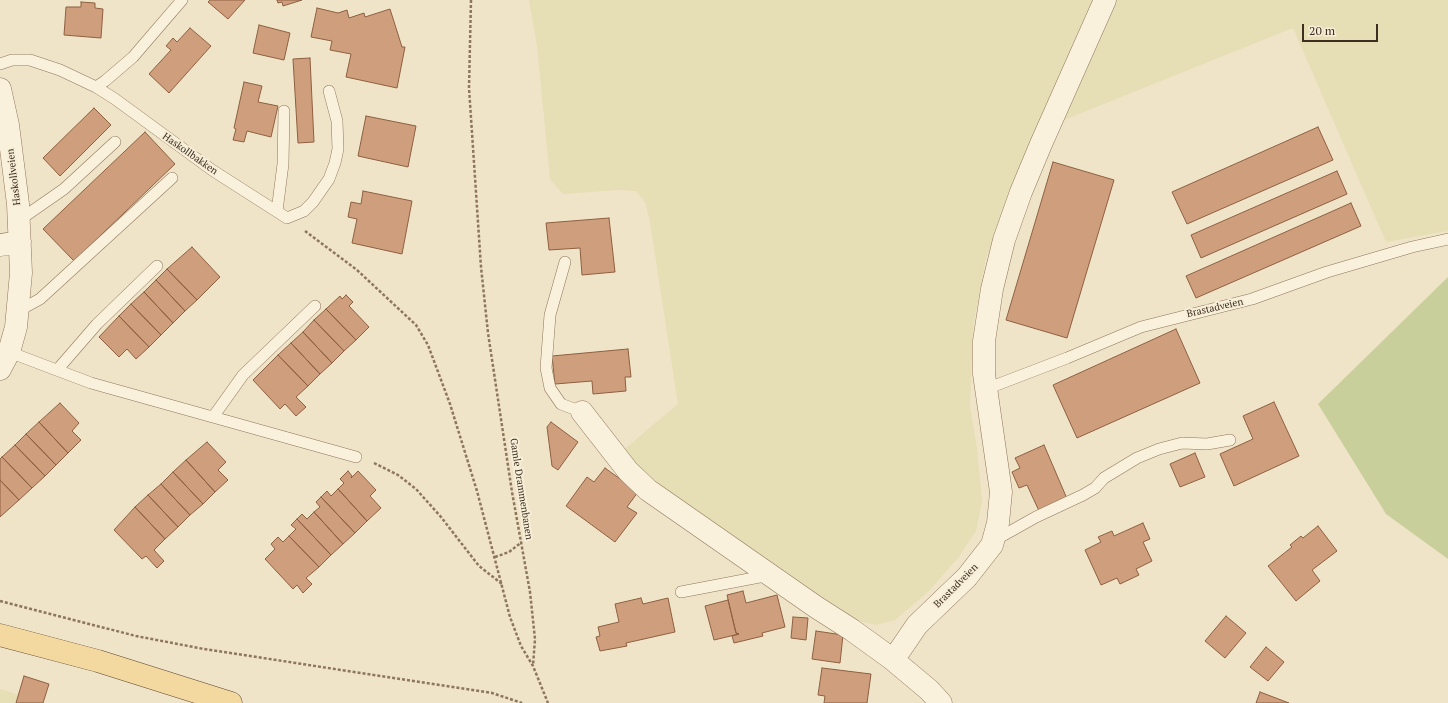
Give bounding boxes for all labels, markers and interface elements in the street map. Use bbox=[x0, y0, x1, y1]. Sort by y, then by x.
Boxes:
scale bar bbox=[1304, 16, 1380, 42]
text: 20 m bbox=[1309, 23, 1335, 38]
street label: Haskollbakken bbox=[160, 130, 220, 178]
street label: Haskollveien bbox=[5, 148, 23, 206]
street label: Brastadveien bbox=[1186, 296, 1244, 320]
street label: Gamle Drammenbanen bbox=[507, 437, 535, 541]
street label: Brastadveien bbox=[931, 561, 981, 611]

